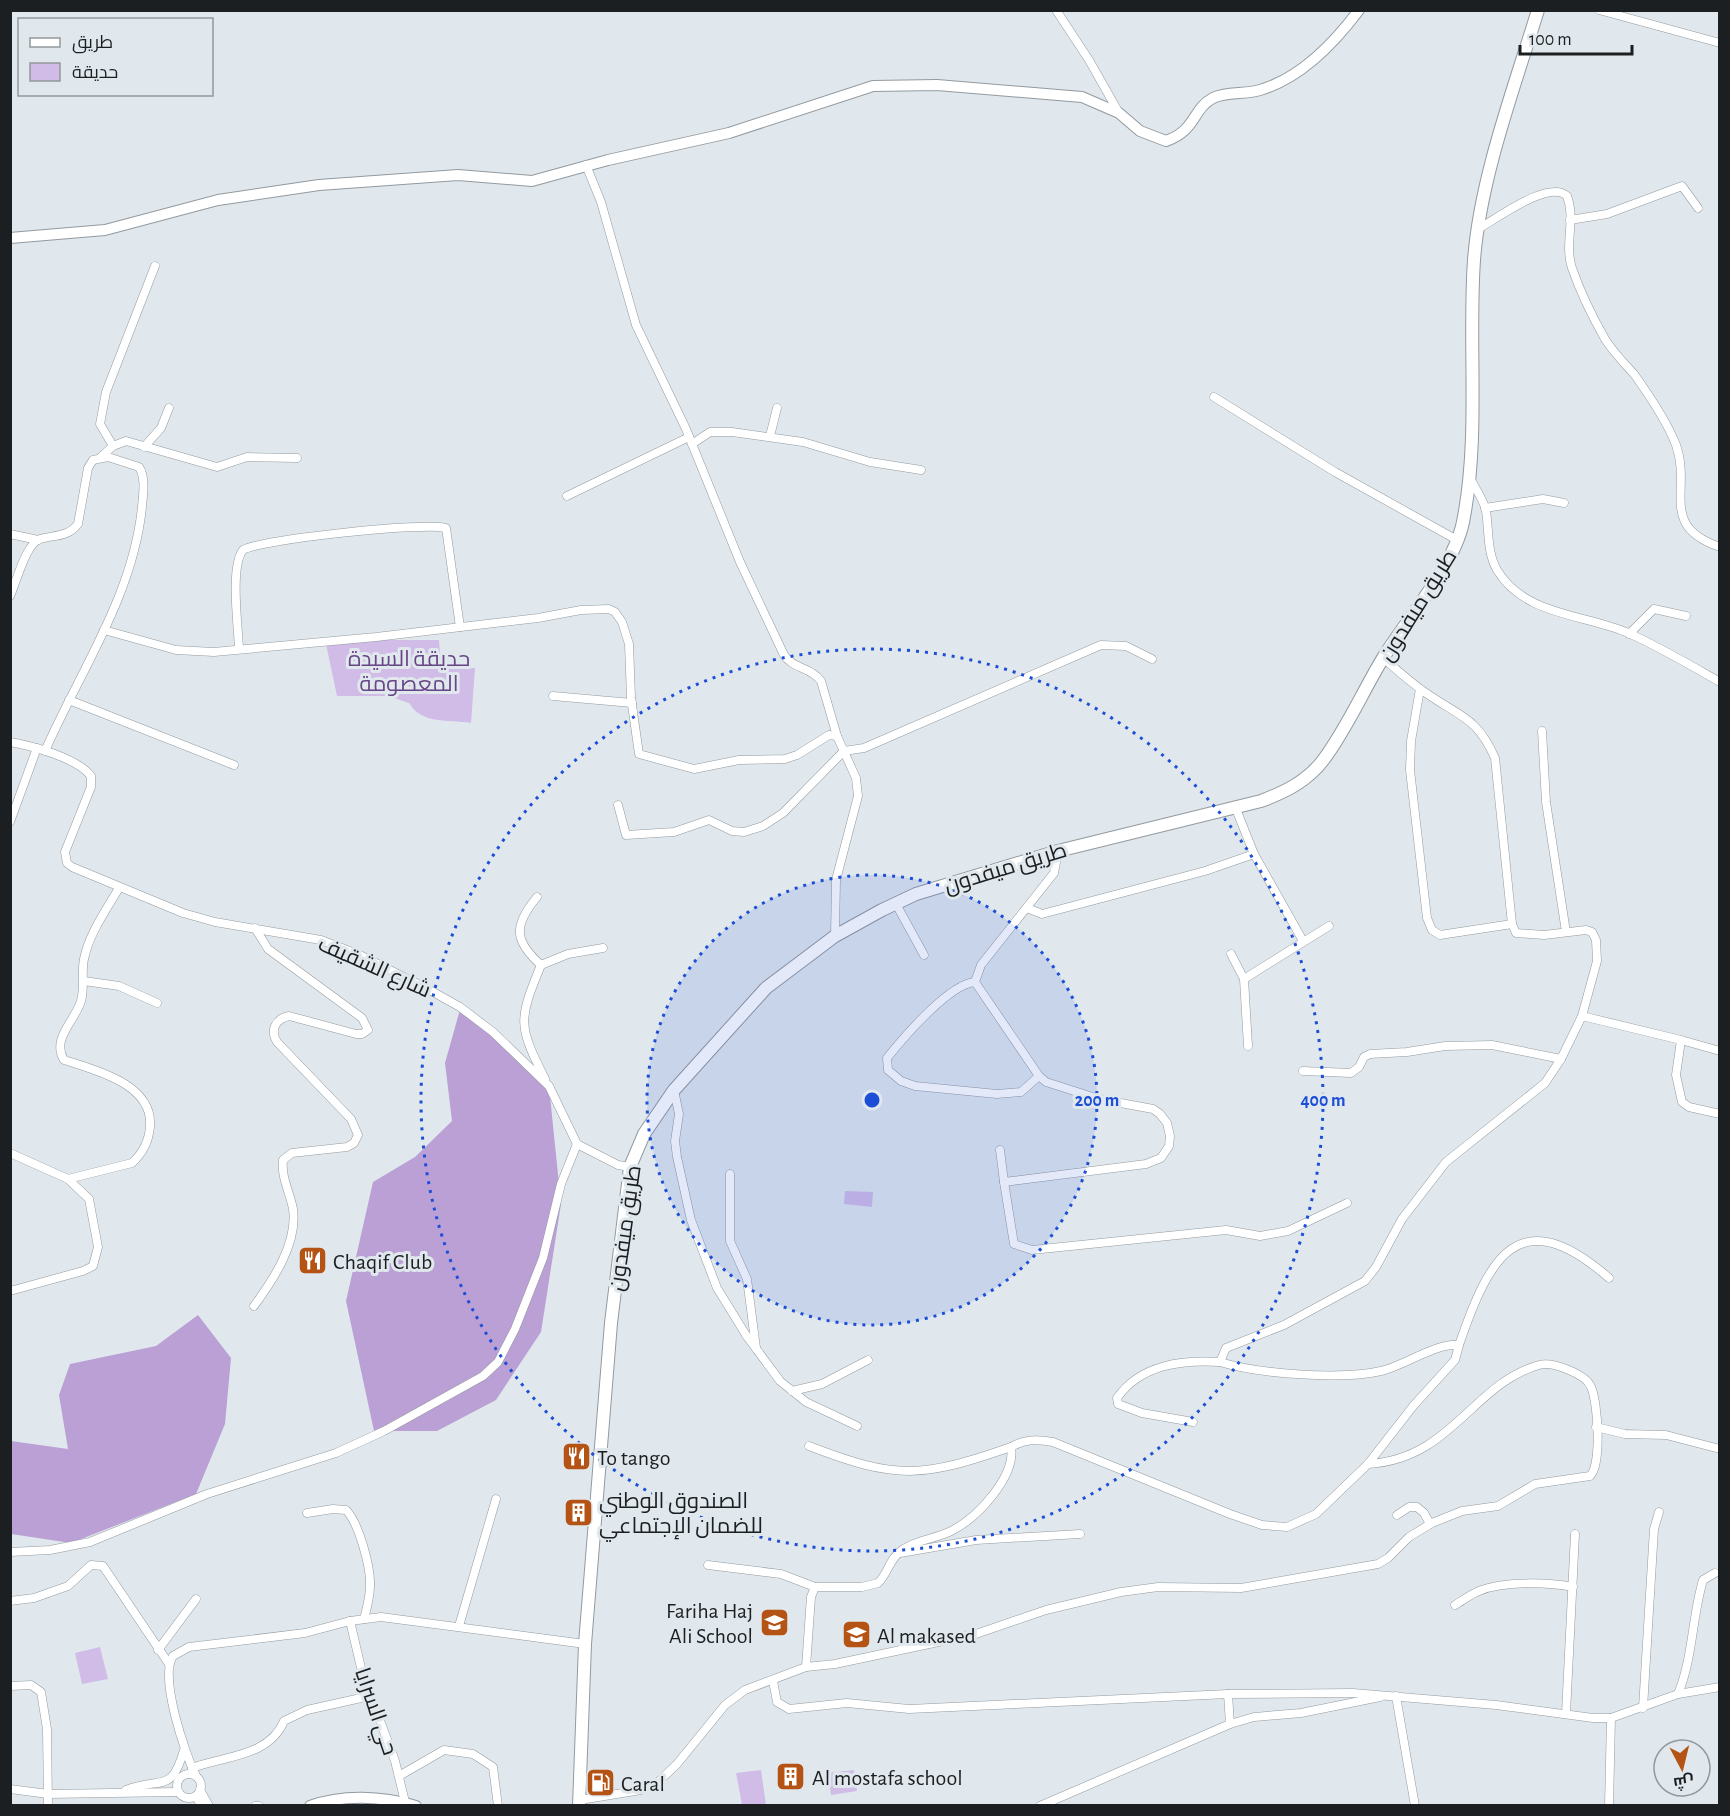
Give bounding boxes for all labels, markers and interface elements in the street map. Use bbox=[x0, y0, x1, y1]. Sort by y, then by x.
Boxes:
legend bbox=[18, 18, 213, 96]
scale bar bbox=[1520, 18, 1632, 56]
text: 100 m bbox=[1529, 31, 1572, 49]
text: طريق bbox=[72, 34, 113, 54]
text: حديقة bbox=[72, 64, 118, 82]
street label: طريق ميفدون bbox=[1375, 546, 1463, 666]
park label: حديقة السيدة المعصومة bbox=[348, 648, 470, 696]
street label: طريق ميفدون bbox=[941, 839, 1070, 899]
street label: شارع الشقيف bbox=[314, 932, 434, 1004]
centre of rings bbox=[862, 1090, 882, 1110]
text: 200 m bbox=[1075, 1092, 1119, 1110]
text: 400 m bbox=[1300, 1092, 1346, 1110]
street label: طريق ميفدون bbox=[605, 1164, 647, 1293]
restaurant icon: Chaqif Club bbox=[296, 1245, 328, 1277]
place label: Chaqif Club bbox=[333, 1251, 432, 1273]
restaurant icon: To tango bbox=[560, 1441, 592, 1473]
place label: To tango bbox=[597, 1447, 671, 1469]
place label: الصندوق الوطني للضمان الإجتماعي bbox=[599, 1490, 763, 1542]
building icon: الصندوق الوطني للضمان الإجتماعي bbox=[562, 1497, 594, 1529]
place label: Fariha Haj Ali School bbox=[666, 1600, 753, 1647]
school or university icon: Fariha Haj Ali School bbox=[758, 1607, 790, 1639]
school or university icon: Al makased bbox=[840, 1619, 872, 1651]
place label: Al makased bbox=[877, 1625, 976, 1647]
street label: حي السرايا bbox=[346, 1665, 401, 1759]
north arrow bbox=[1652, 1738, 1712, 1798]
building icon: Al mostafa school bbox=[775, 1761, 807, 1793]
fuel station icon: Caral bbox=[584, 1767, 616, 1799]
place label: Al mostafa school bbox=[812, 1767, 963, 1789]
text: ش bbox=[1672, 1772, 1695, 1792]
place label: Caral bbox=[621, 1773, 665, 1795]

